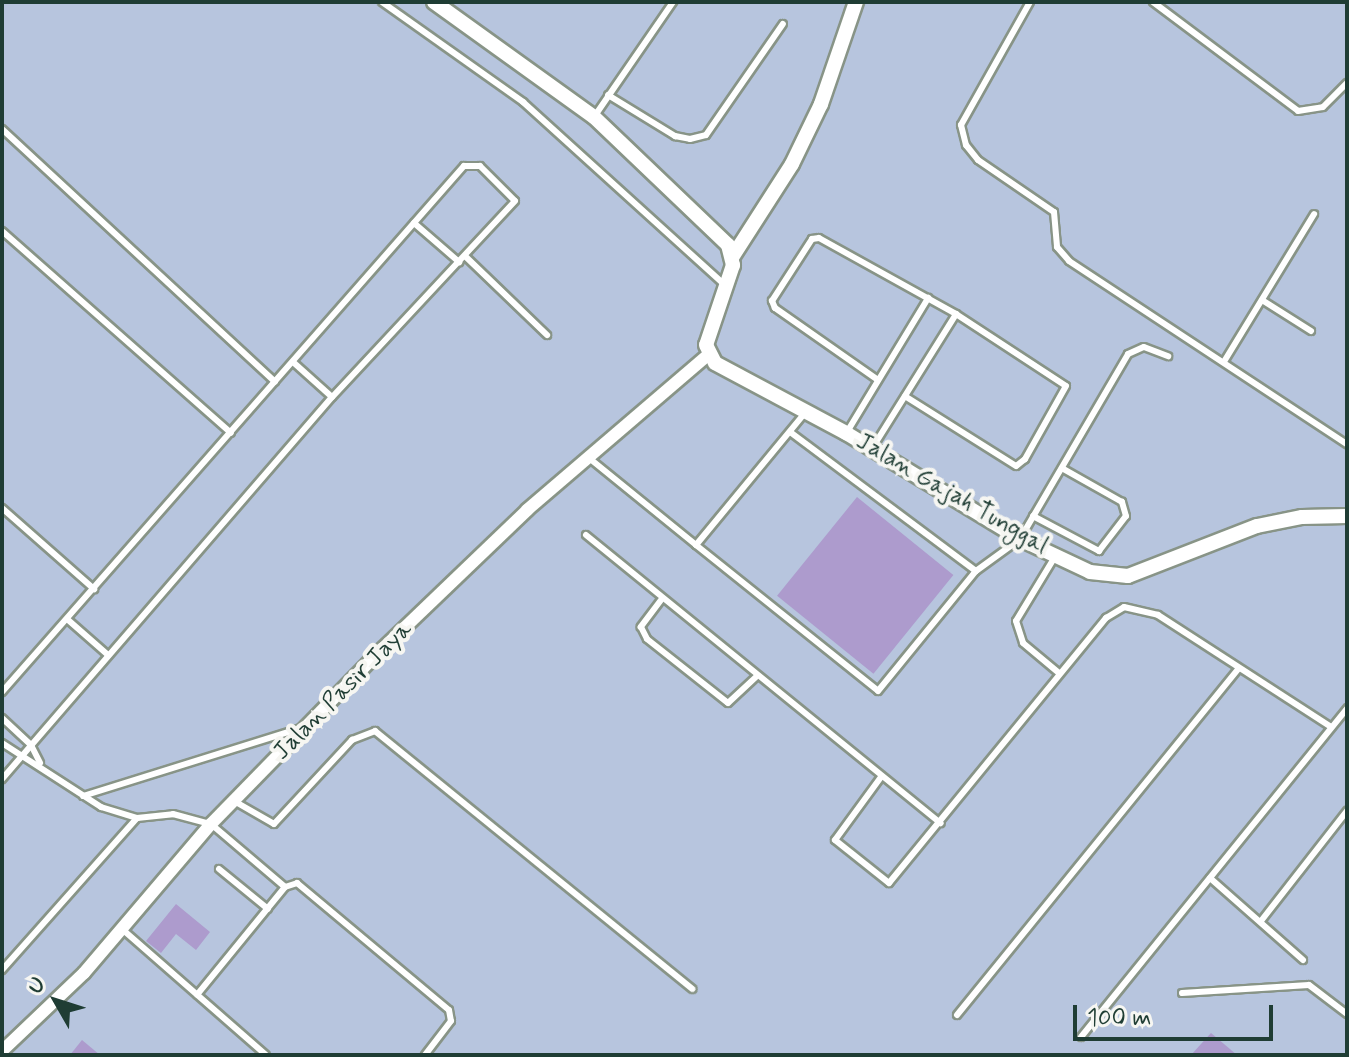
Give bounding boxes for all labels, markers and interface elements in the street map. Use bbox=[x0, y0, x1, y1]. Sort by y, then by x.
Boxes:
street label: Jalan Gajah Tunggal bbox=[854, 429, 1050, 559]
street label: Jalan Pasir Jaya bbox=[269, 617, 417, 765]
north arrow bbox=[16, 961, 96, 1041]
text: U bbox=[22, 972, 53, 1000]
scale bar bbox=[1077, 989, 1277, 1039]
text: 100 m bbox=[1087, 1003, 1151, 1034]

